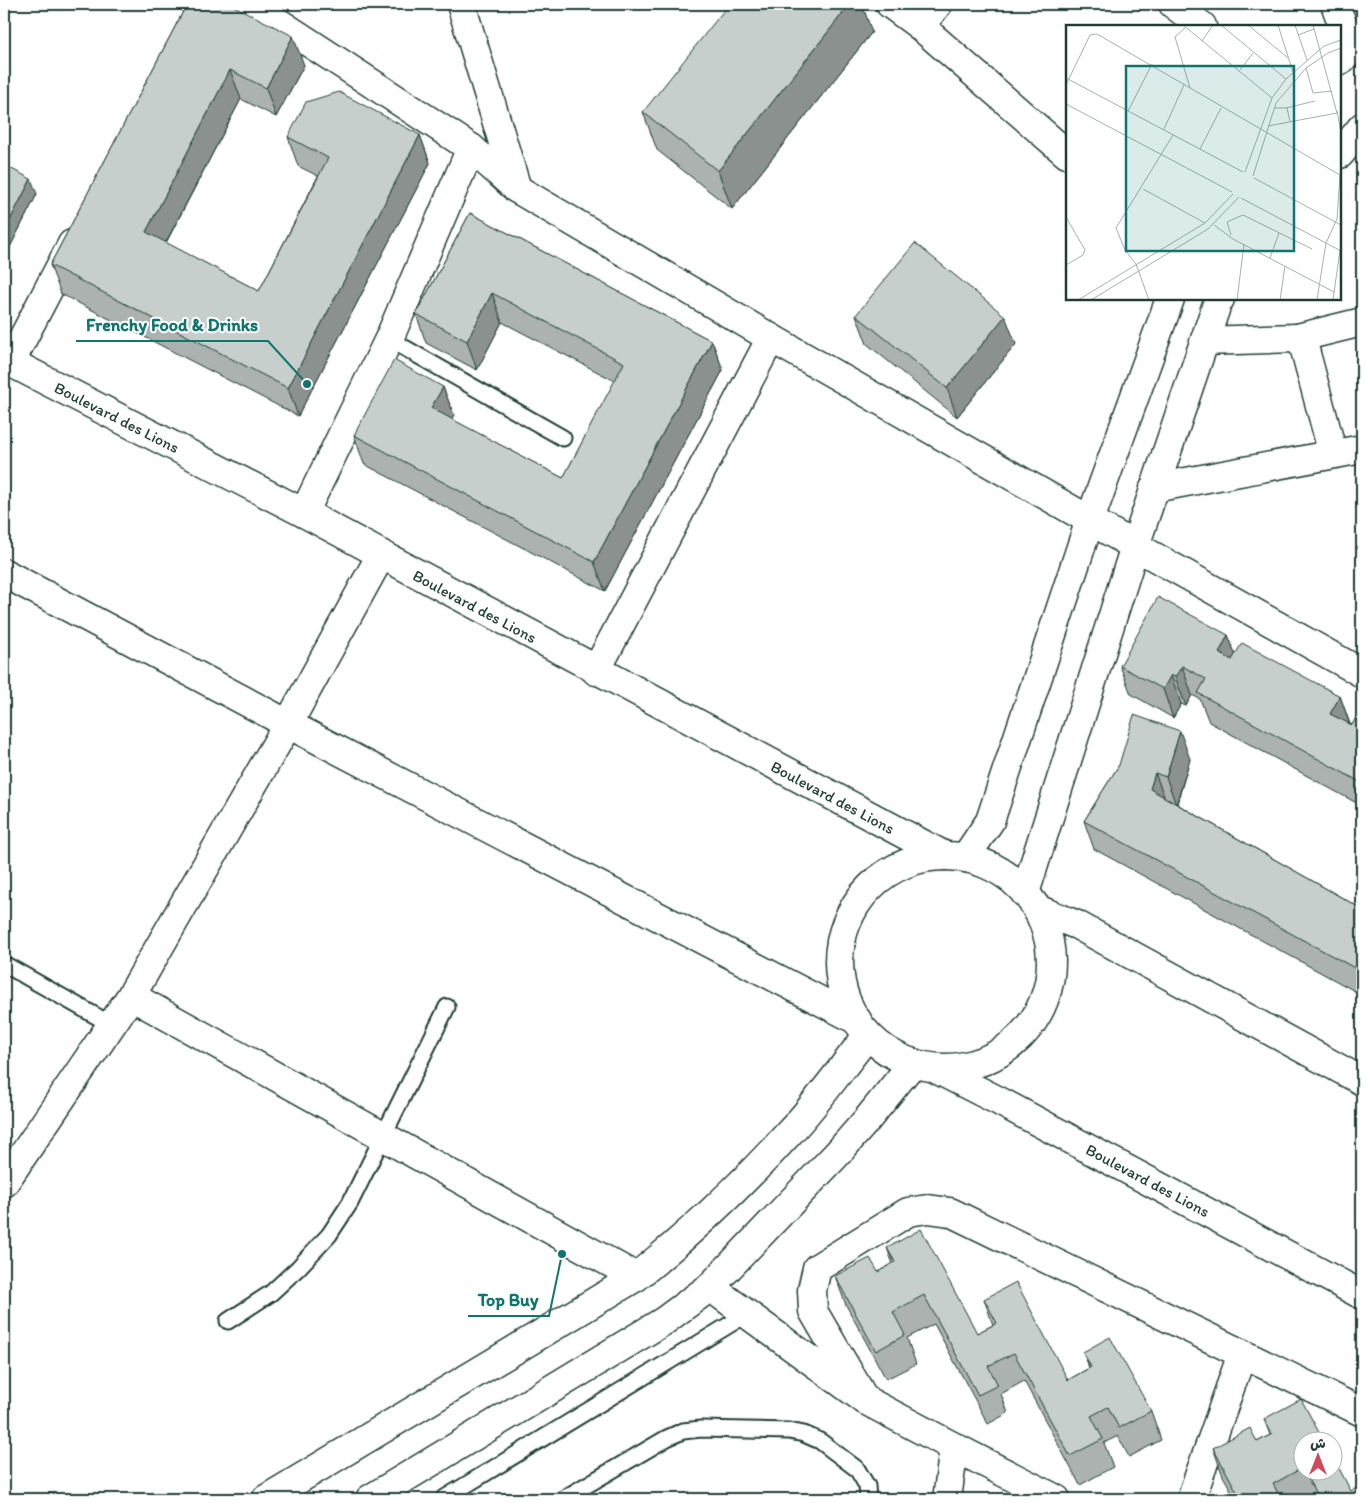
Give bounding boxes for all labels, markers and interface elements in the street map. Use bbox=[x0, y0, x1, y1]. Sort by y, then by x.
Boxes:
inset map bbox=[1066, 25, 1341, 300]
callout: Frenchy Food & Drinks bbox=[76, 308, 268, 341]
text: Frenchy Food & Drinks bbox=[86, 314, 258, 336]
street label: Boulevard des Lions bbox=[51, 378, 182, 457]
street label: Boulevard des Lions bbox=[410, 566, 540, 647]
street label: Boulevard des Lions bbox=[768, 757, 898, 838]
street label: Boulevard des Lions bbox=[1083, 1140, 1213, 1221]
callout: Top Buy bbox=[468, 1283, 549, 1316]
text: Top Buy bbox=[477, 1289, 539, 1311]
north arrow bbox=[1294, 1430, 1344, 1480]
text: ش bbox=[1310, 1435, 1326, 1452]

